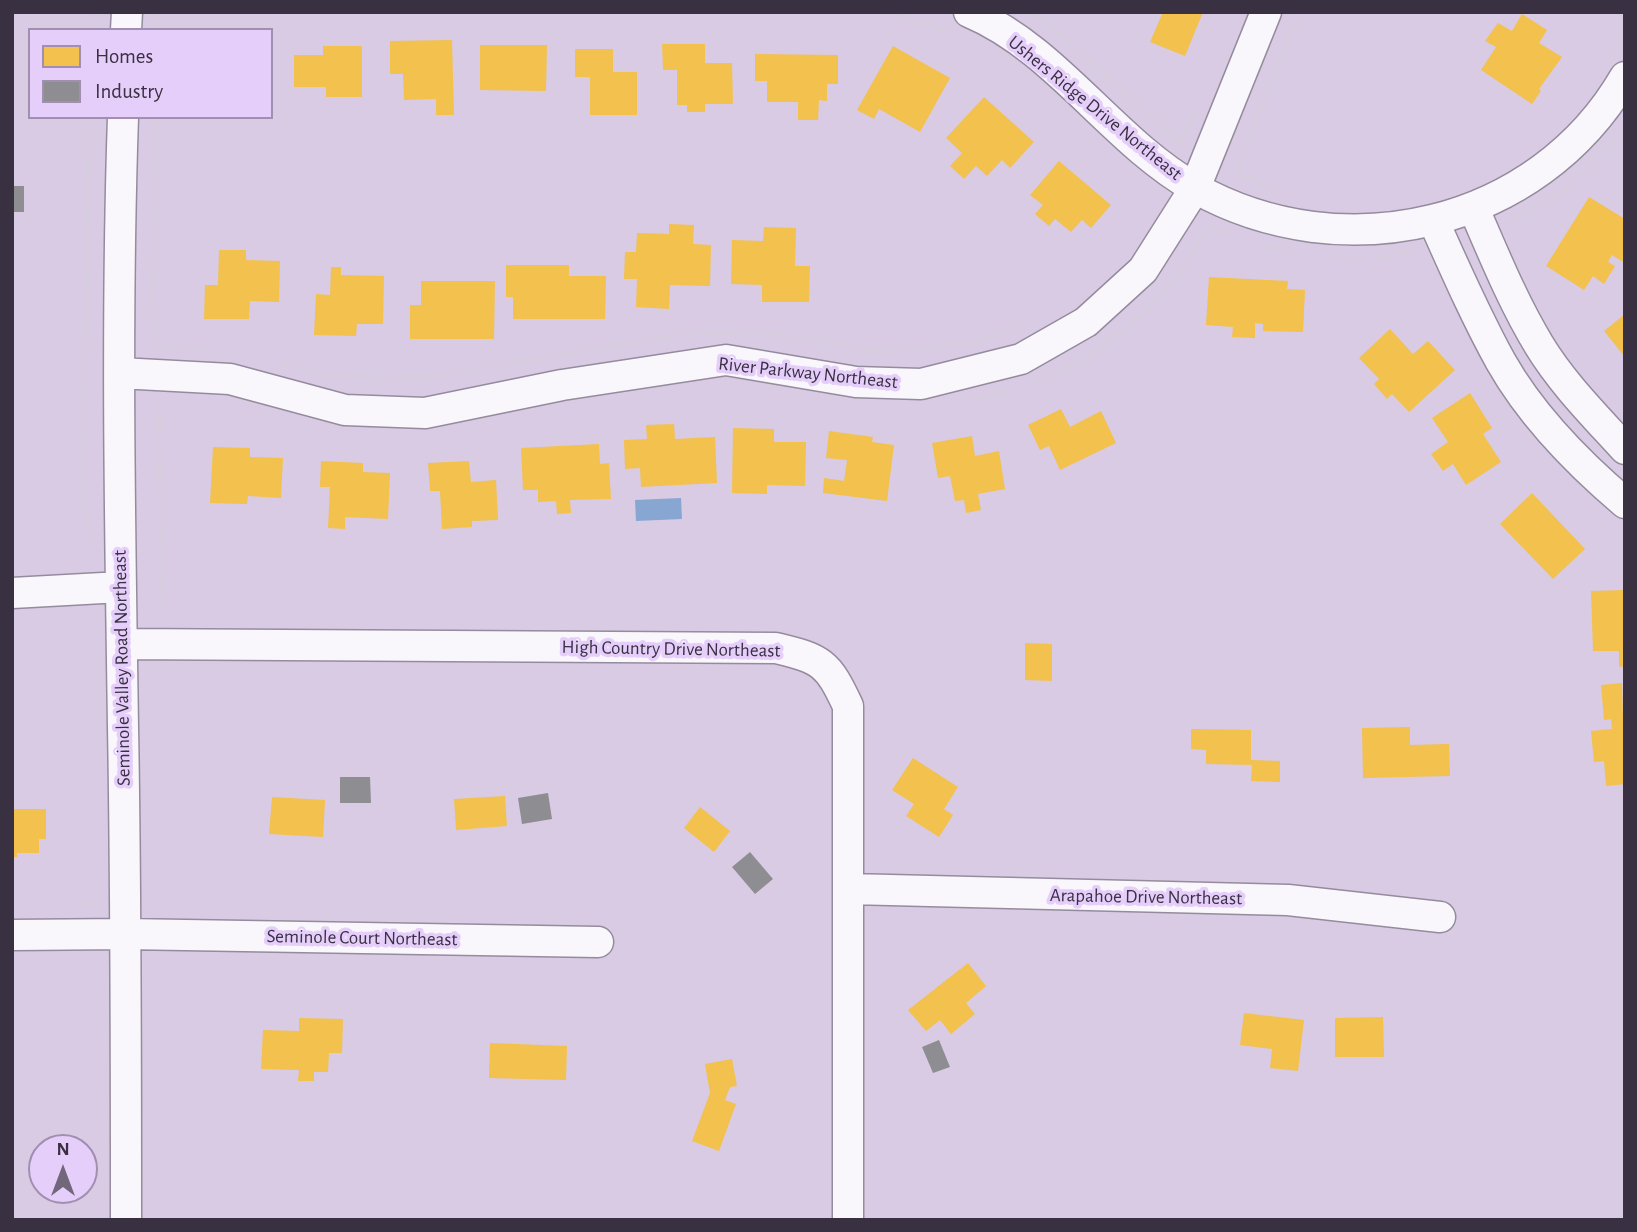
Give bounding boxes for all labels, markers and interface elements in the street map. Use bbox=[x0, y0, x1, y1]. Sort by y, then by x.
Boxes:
legend bbox=[28, 28, 273, 119]
street label: Ushers Ridge Drive Northeast bbox=[1003, 31, 1187, 185]
text: Homes bbox=[95, 46, 153, 67]
text: Industry bbox=[95, 81, 163, 102]
street label: River Parkway Northeast bbox=[717, 352, 899, 394]
street label: Seminole Valley Road Northeast bbox=[109, 550, 135, 786]
street label: High Country Drive Northeast bbox=[561, 636, 781, 662]
street label: Arapahoe Drive Northeast bbox=[1050, 884, 1242, 910]
street label: Seminole Court Northeast bbox=[266, 925, 458, 951]
north arrow bbox=[28, 1134, 98, 1204]
text: N bbox=[56, 1140, 70, 1159]

